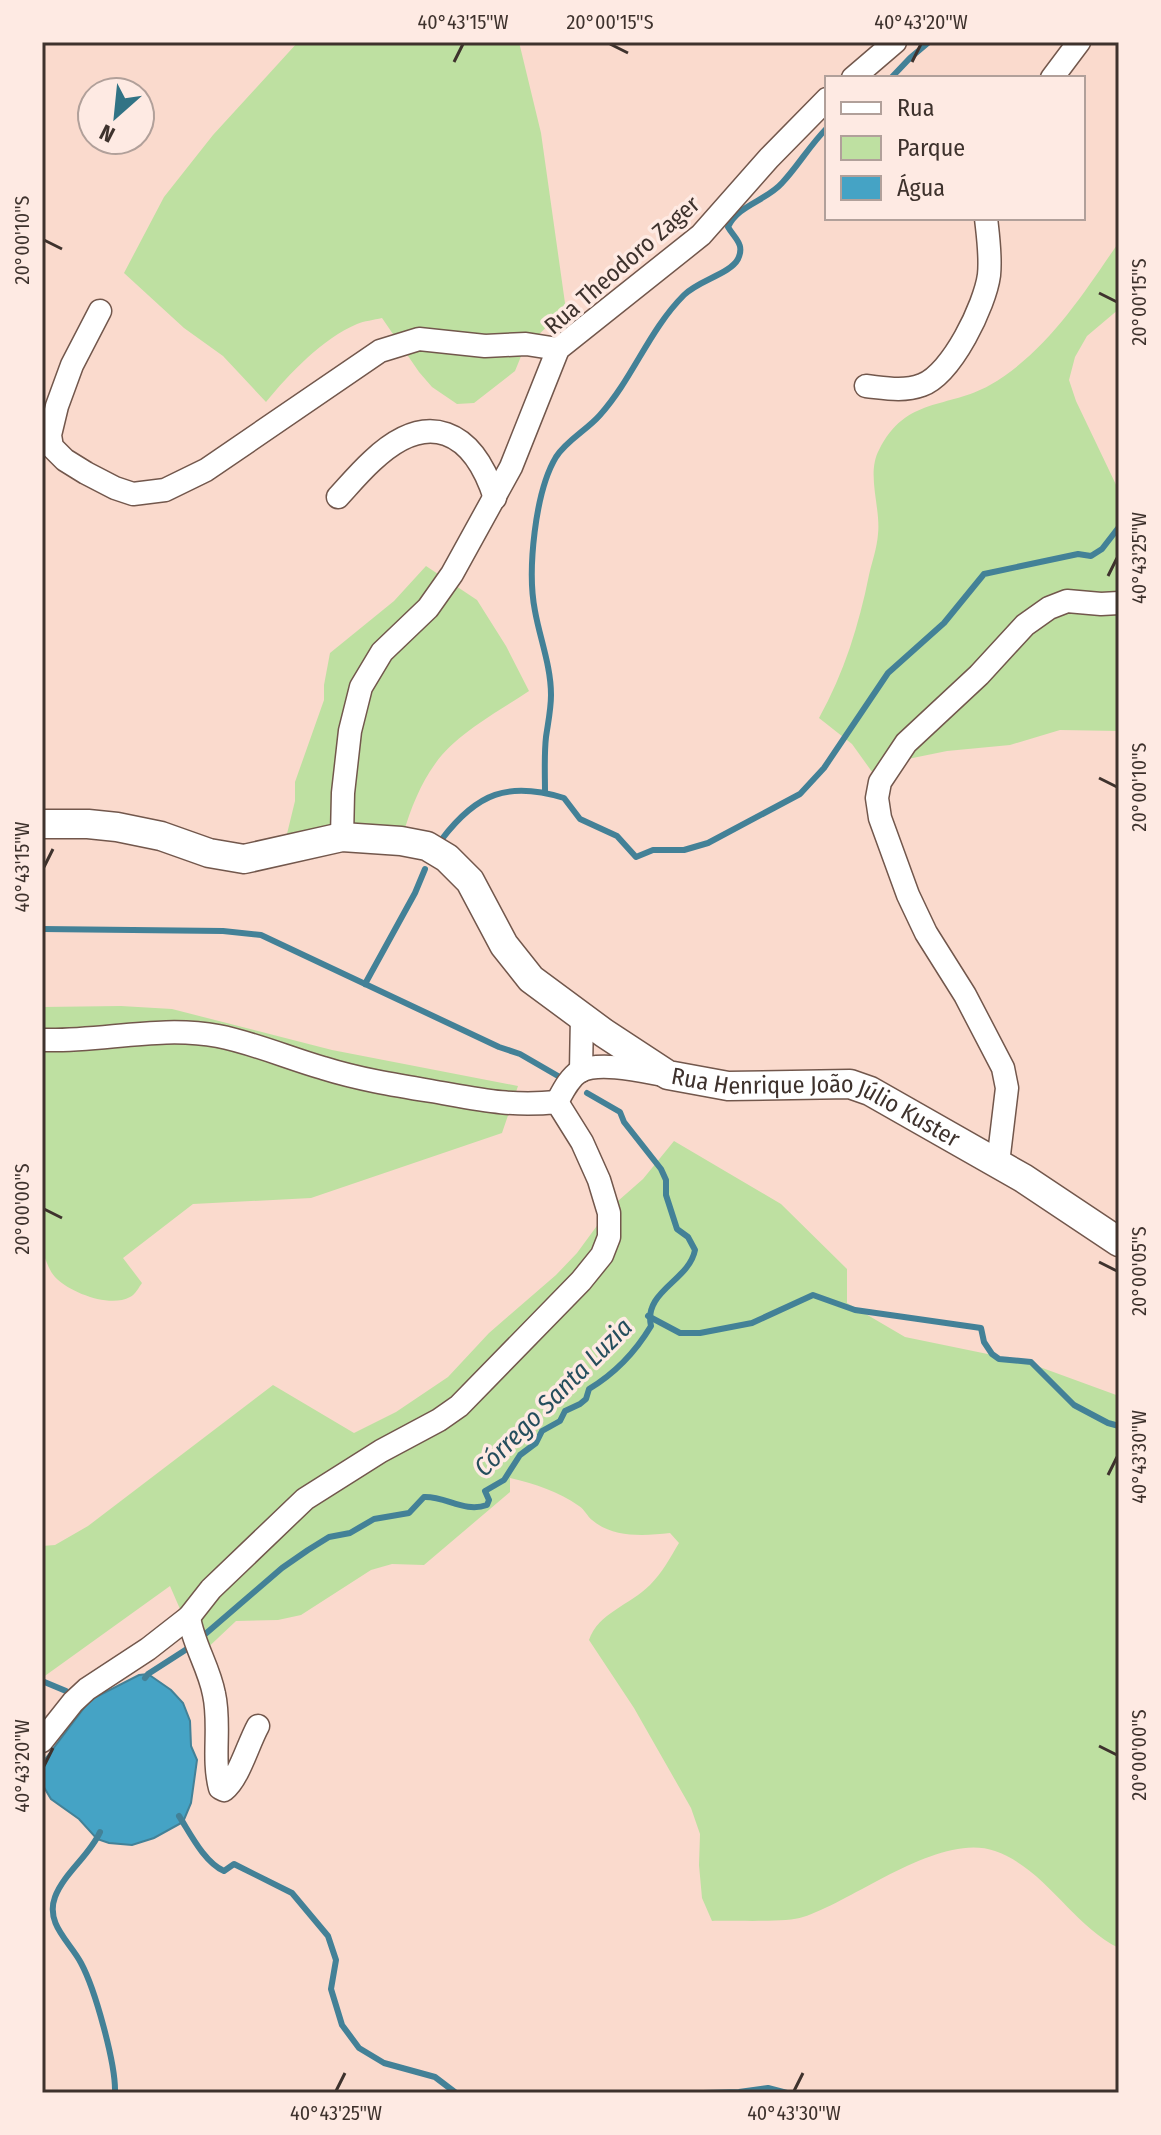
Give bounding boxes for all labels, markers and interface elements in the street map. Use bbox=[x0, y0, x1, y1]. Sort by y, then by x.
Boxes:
text: 40°43'15"W bbox=[418, 10, 508, 34]
text: 20°00'15"S bbox=[566, 10, 654, 34]
text: 40°43'20"W bbox=[874, 10, 968, 34]
north arrow bbox=[76, 76, 156, 156]
legend bbox=[825, 76, 1085, 220]
text: Rua bbox=[897, 94, 934, 122]
text: N bbox=[95, 118, 119, 148]
text: Parque bbox=[897, 134, 965, 162]
text: Água bbox=[897, 173, 945, 202]
street label: Rua Theodoro Zager bbox=[539, 190, 706, 340]
text: 20°00'10"S bbox=[10, 196, 34, 284]
text: 20°00'15"S bbox=[1127, 258, 1151, 346]
text: 40°43'25"W bbox=[1127, 512, 1151, 604]
text: 20°00'10"S bbox=[1127, 743, 1151, 831]
text: 40°43'15"W bbox=[10, 822, 34, 912]
street label: Rua Henrique João Júlio Kuster bbox=[669, 1062, 965, 1153]
text: 20°00'00"S bbox=[10, 1163, 34, 1255]
text: 20°00'05"S bbox=[1127, 1226, 1151, 1316]
water label: Córrego Santa Luzia bbox=[468, 1312, 639, 1483]
text: 40°43'30"W bbox=[1127, 1410, 1151, 1504]
text: 20°00'00"S bbox=[1127, 1709, 1151, 1801]
text: 40°43'20"W bbox=[10, 1719, 34, 1813]
text: 40°43'25"W bbox=[290, 2101, 382, 2125]
text: 40°43'30"W bbox=[747, 2101, 841, 2125]

